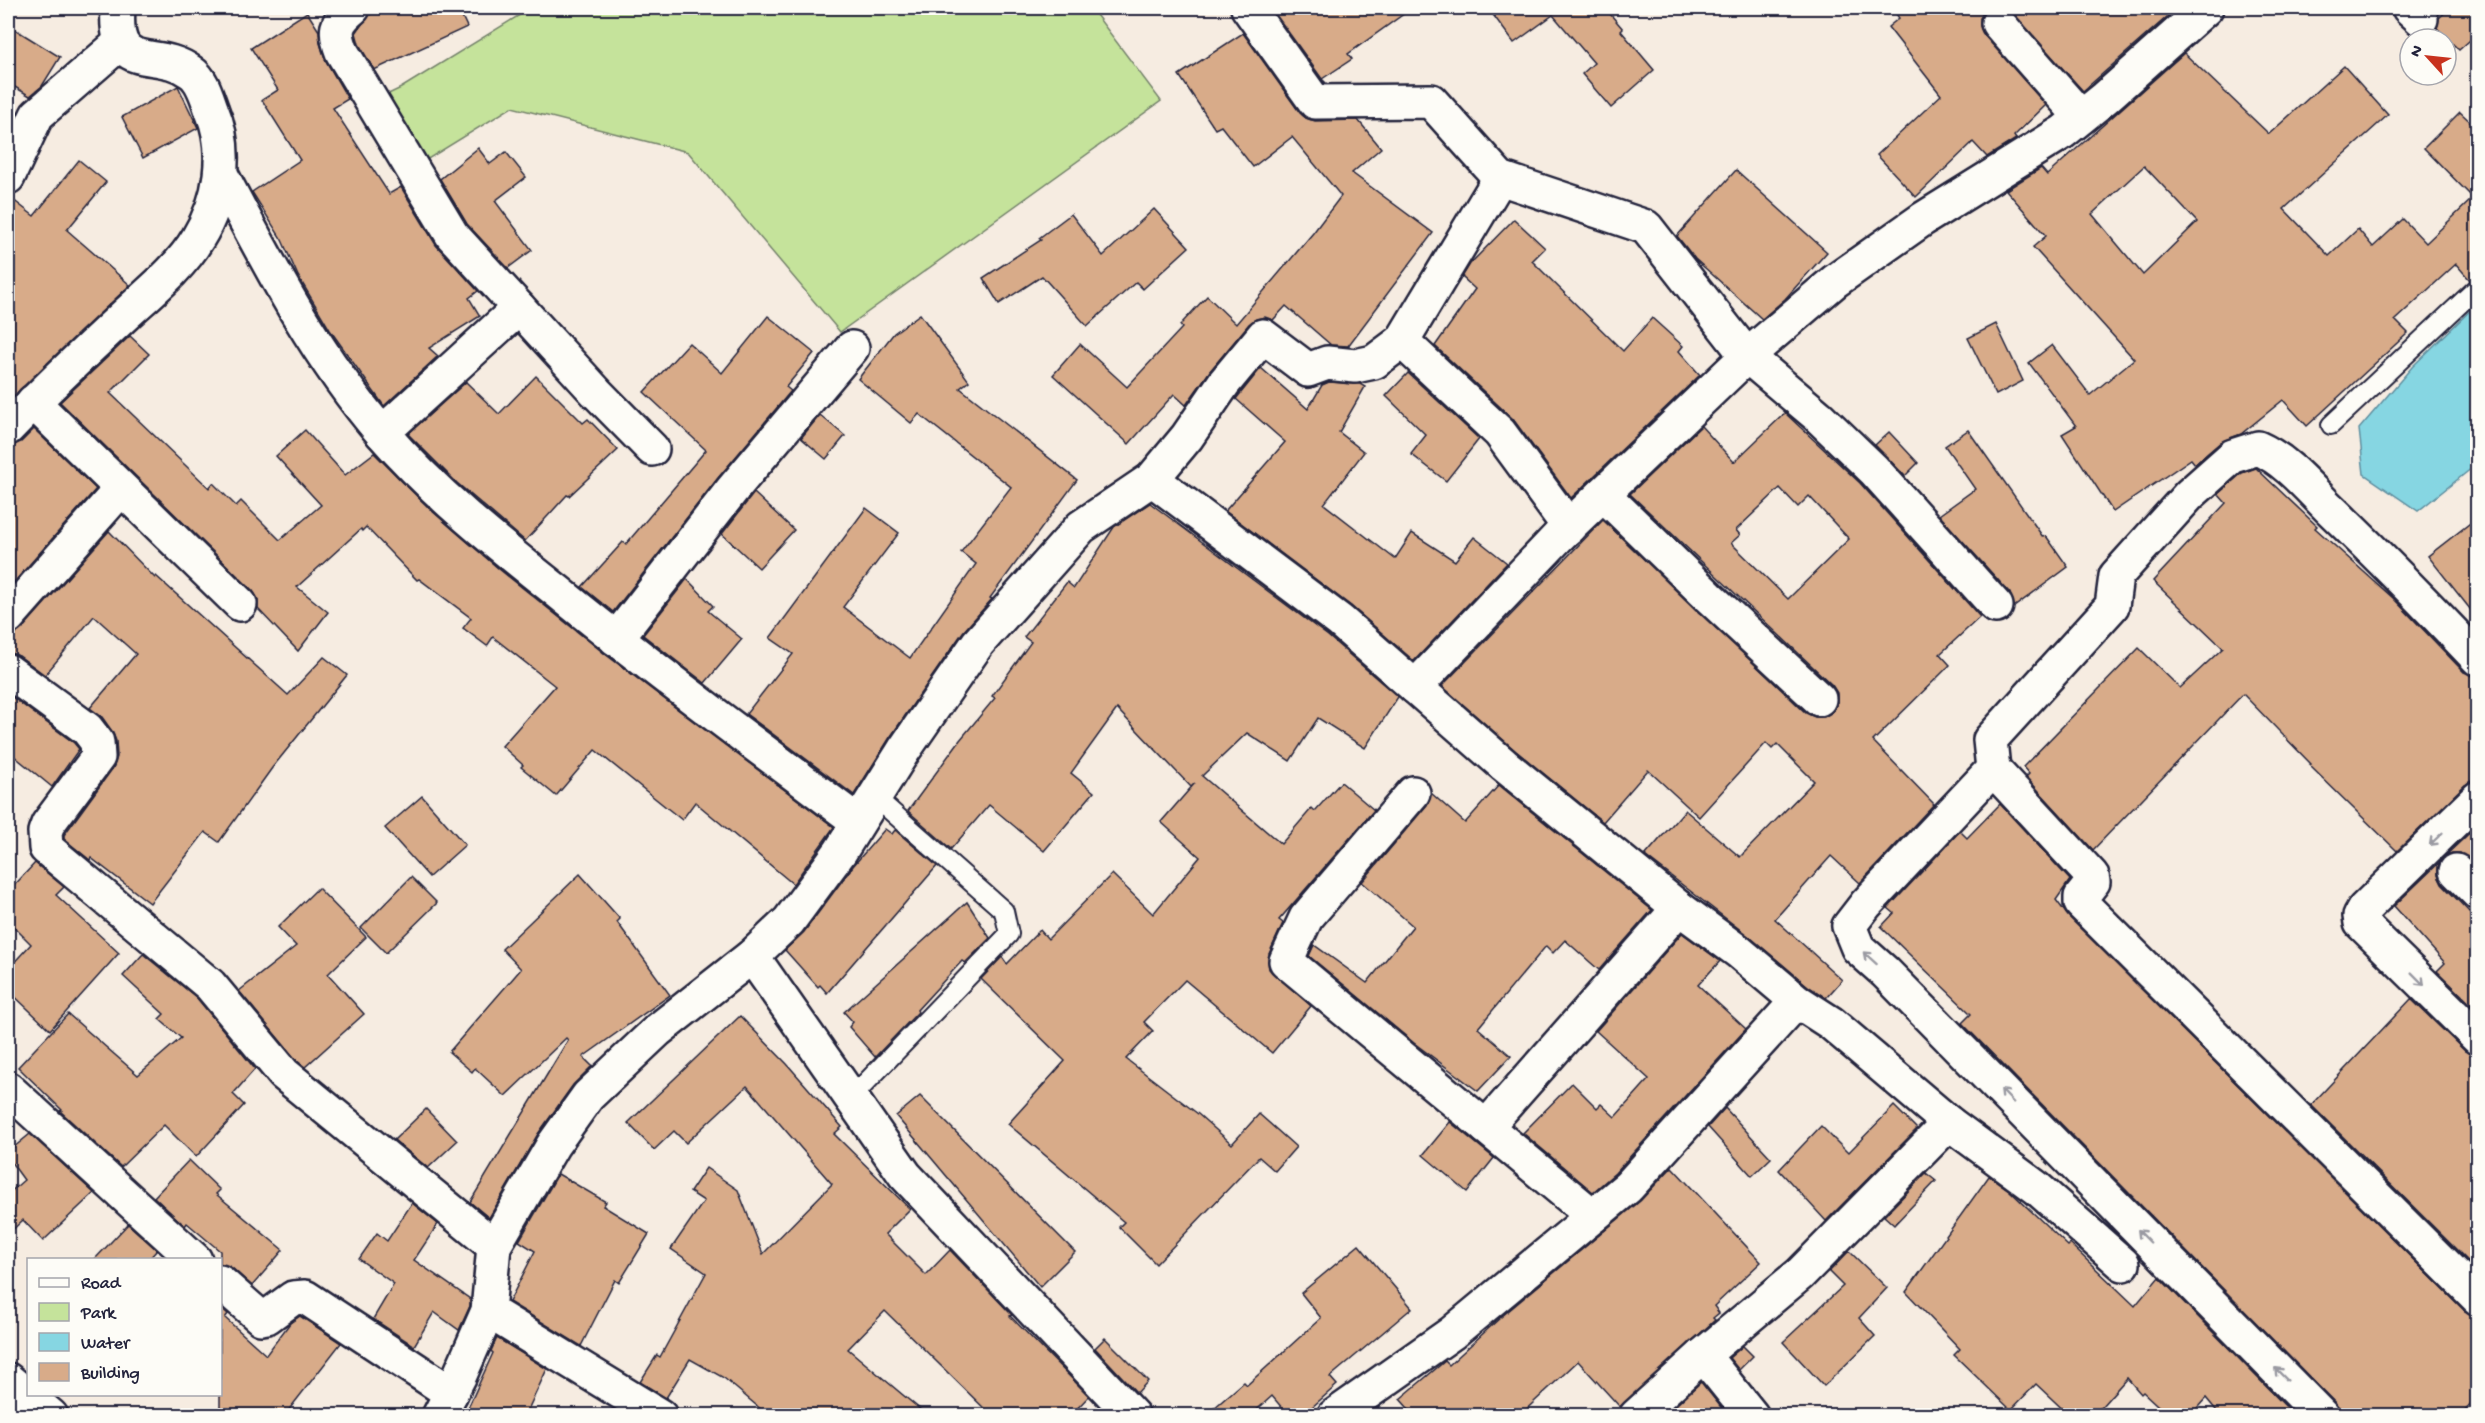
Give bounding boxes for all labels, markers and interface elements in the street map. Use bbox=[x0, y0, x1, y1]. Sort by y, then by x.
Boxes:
north arrow bbox=[2398, 27, 2458, 87]
text: N bbox=[2407, 42, 2429, 61]
one-way arrow bbox=[2428, 831, 2443, 846]
one-way arrow bbox=[1863, 951, 1878, 965]
one-way arrow bbox=[2411, 972, 2426, 986]
one-way arrow bbox=[2000, 1089, 2015, 1104]
one-way arrow bbox=[2137, 1228, 2151, 1243]
legend bbox=[27, 1258, 222, 1396]
text: Road bbox=[81, 1274, 122, 1295]
text: Park bbox=[80, 1304, 117, 1325]
text: Water bbox=[81, 1334, 131, 1355]
text: Building bbox=[80, 1364, 140, 1385]
one-way arrow bbox=[2274, 1367, 2288, 1382]

